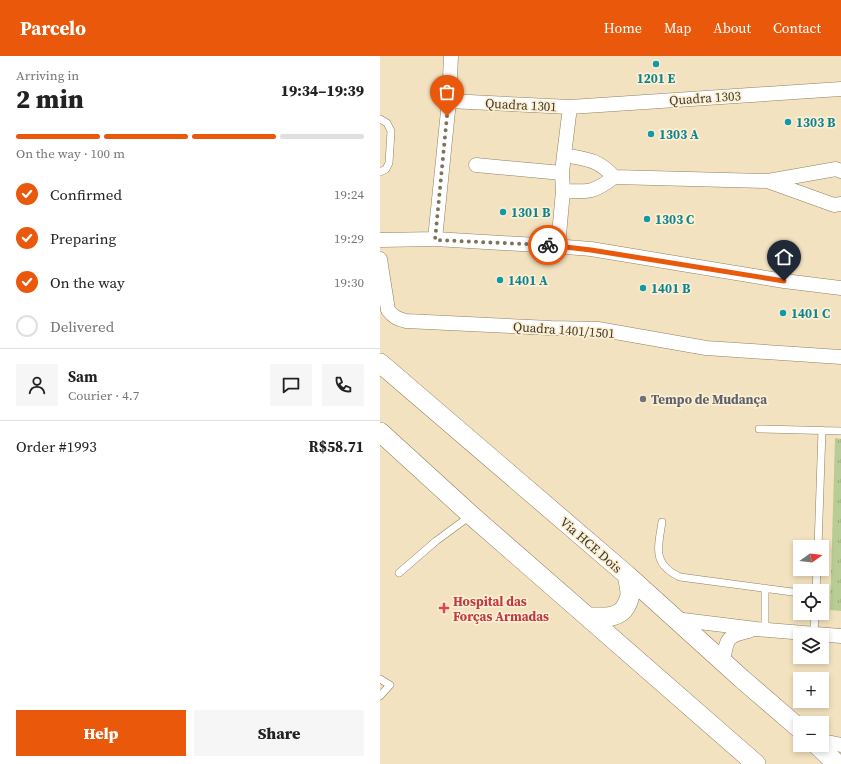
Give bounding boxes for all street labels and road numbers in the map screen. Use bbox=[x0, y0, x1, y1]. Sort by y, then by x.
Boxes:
street label: Quadra 1303 bbox=[669, 87, 741, 109]
street label: Quadra 1301 bbox=[485, 95, 557, 115]
street label: Quadra 1401/1501 bbox=[513, 318, 615, 342]
street label: Via HCE Dois bbox=[556, 513, 626, 577]

